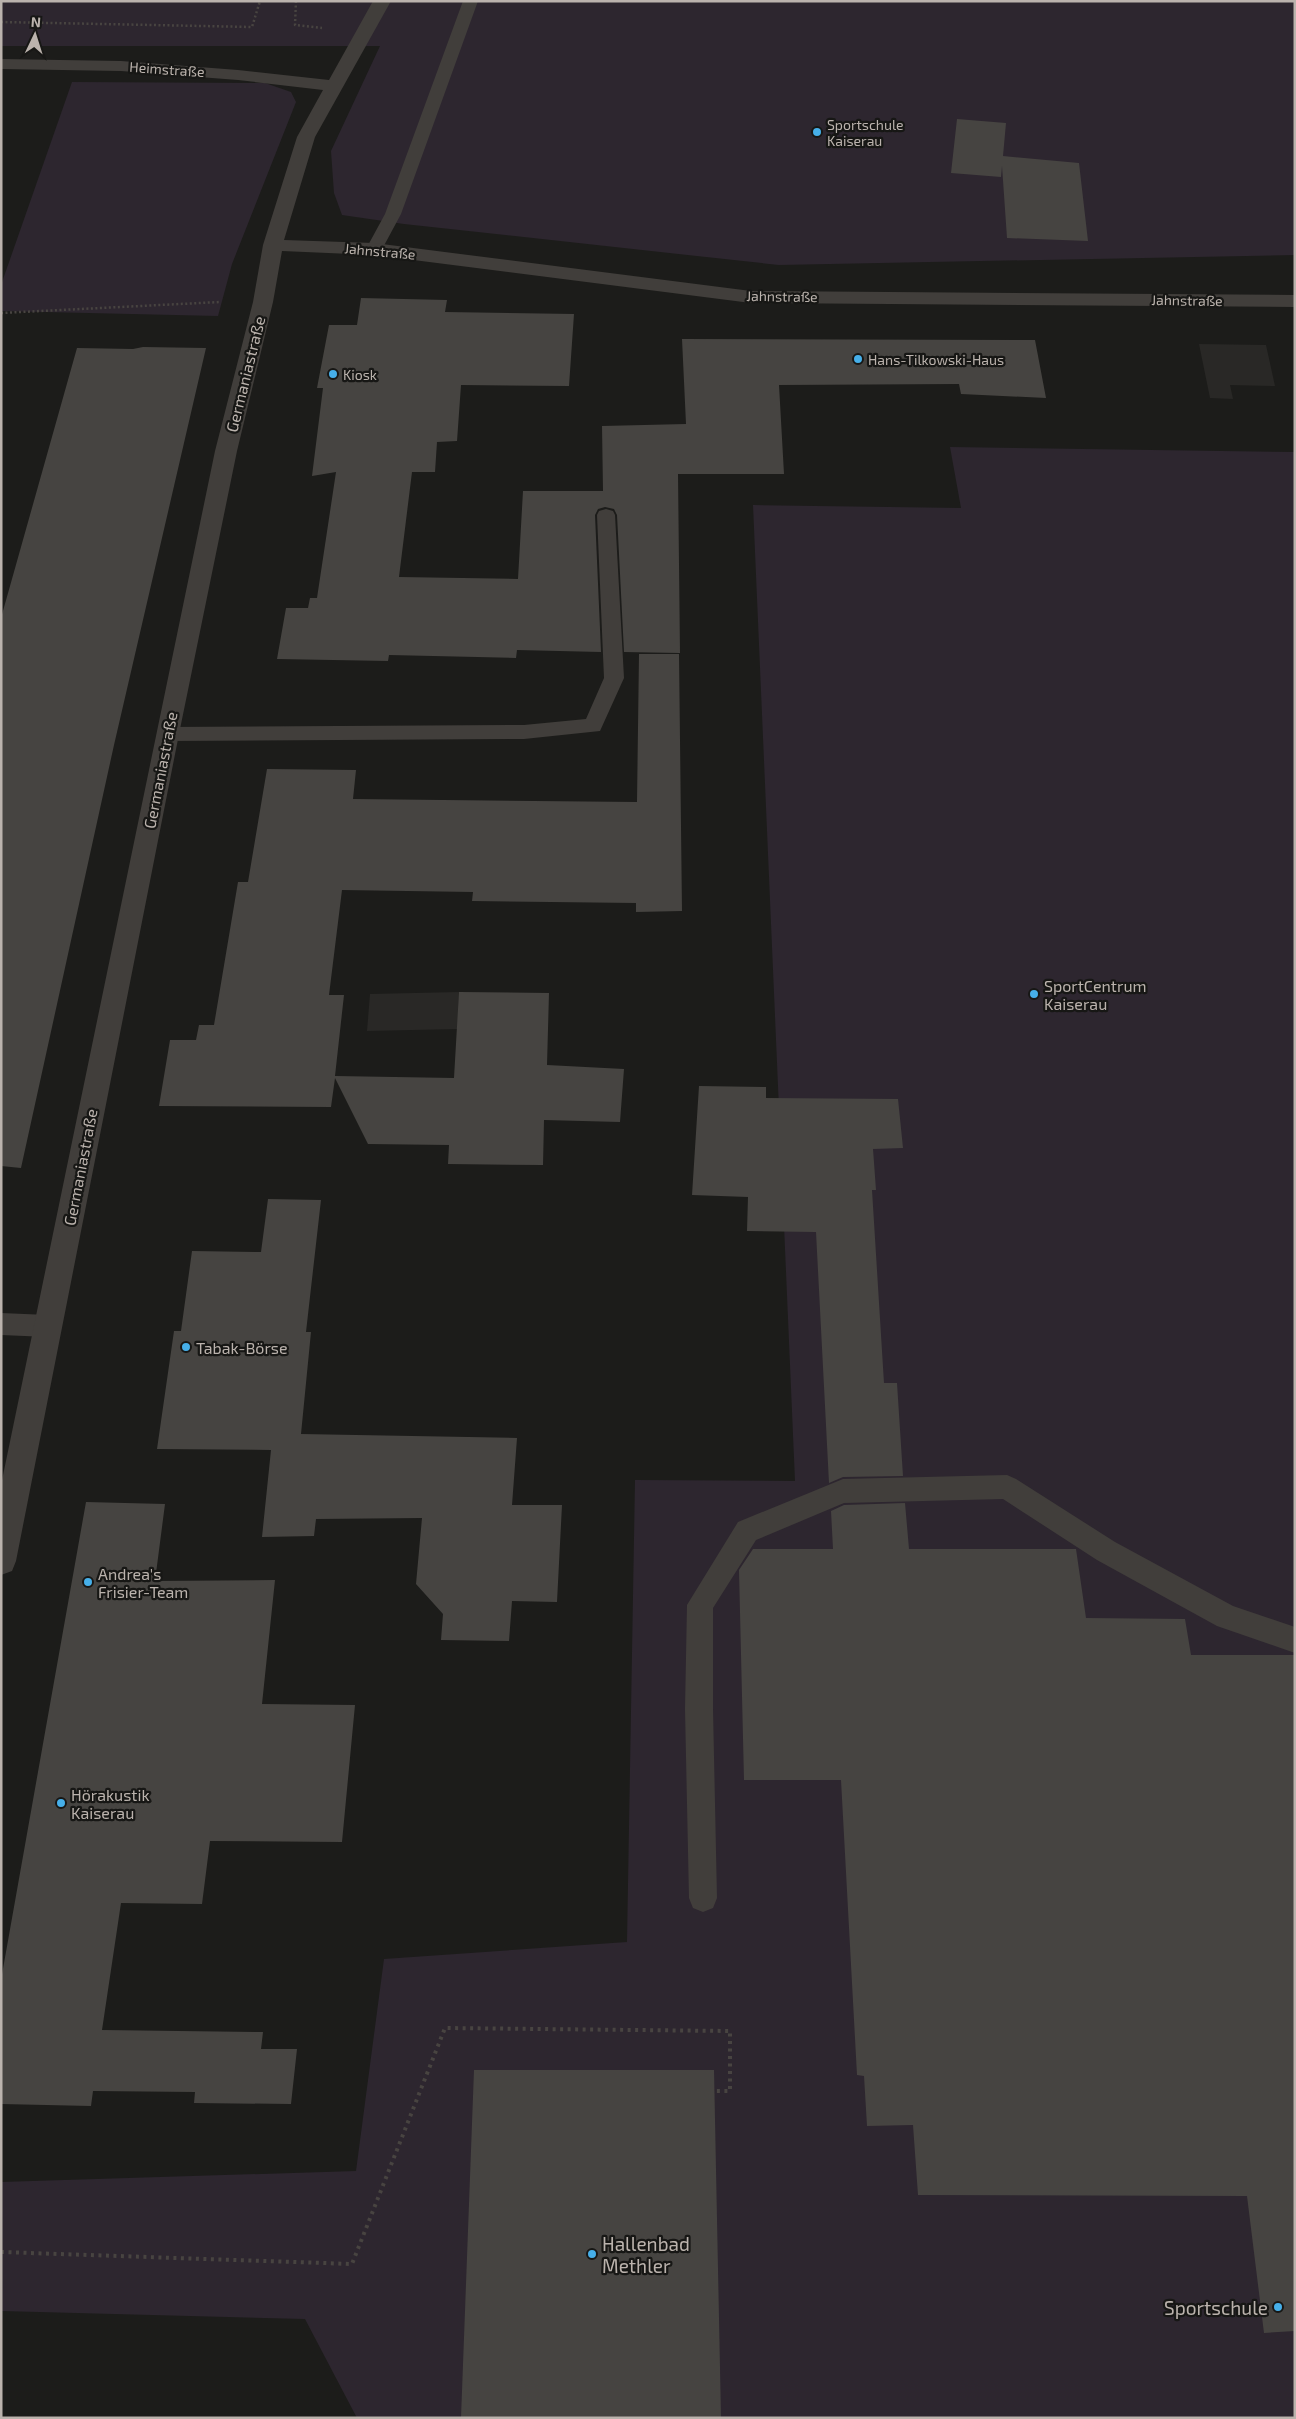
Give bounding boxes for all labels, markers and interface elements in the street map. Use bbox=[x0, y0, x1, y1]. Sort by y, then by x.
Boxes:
north arrow bbox=[10, 10, 60, 60]
text: N bbox=[30, 13, 42, 30]
street label: Heimstraße bbox=[129, 58, 205, 80]
place label: Sportschule Kaiserau bbox=[827, 116, 904, 149]
marker: Sportschule Kaiserau bbox=[811, 126, 823, 138]
street label: Jahnstraße bbox=[344, 239, 416, 263]
street label: Jahnstraße bbox=[746, 287, 818, 305]
street label: Jahnstraße bbox=[1151, 291, 1223, 309]
street label: Germaniastraße bbox=[221, 314, 269, 434]
place label: Hans-Tilkowski-Haus bbox=[868, 351, 1004, 368]
marker: Hans-Tilkowski-Haus bbox=[852, 353, 864, 365]
place label: Kiosk bbox=[343, 366, 377, 383]
marker: Kiosk bbox=[327, 368, 339, 380]
street label: Germaniastraße bbox=[139, 710, 181, 830]
place label: SportCentrum Kaiserau bbox=[1044, 976, 1147, 1013]
marker: SportCentrum Kaiserau bbox=[1028, 988, 1040, 1000]
street label: Germaniastraße bbox=[59, 1107, 101, 1227]
place label: Tabak-Börse bbox=[196, 1338, 288, 1357]
marker: Tabak-Börse bbox=[180, 1341, 192, 1353]
place label: Andrea's Frisier-Team bbox=[98, 1564, 188, 1601]
marker: Andrea's Frisier-Team bbox=[82, 1576, 94, 1588]
place label: Hörakustik Kaiserau bbox=[71, 1785, 150, 1822]
marker: Hörakustik Kaiserau bbox=[55, 1797, 67, 1809]
place label: Hallenbad Methler bbox=[602, 2232, 690, 2277]
marker: Hallenbad Methler bbox=[586, 2248, 598, 2260]
place label: Sportschule bbox=[1164, 2296, 1268, 2319]
marker: Sportschule bbox=[1272, 2301, 1284, 2313]

